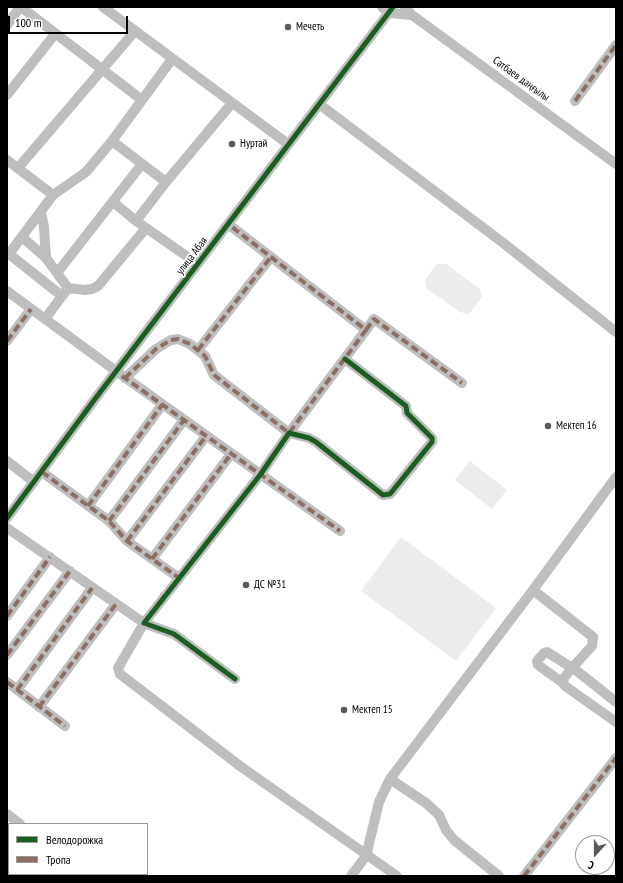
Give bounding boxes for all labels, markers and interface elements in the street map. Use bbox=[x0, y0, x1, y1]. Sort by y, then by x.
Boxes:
scale bar bbox=[10, 8, 130, 34]
text: 100 m bbox=[15, 15, 42, 30]
place label: Мечеть bbox=[296, 20, 324, 34]
marker: Мечеть bbox=[283, 22, 293, 32]
street label: Сәтбаев даңғылы bbox=[490, 54, 552, 104]
place label: Нуртай bbox=[240, 137, 267, 151]
marker: Нуртай bbox=[227, 139, 237, 149]
street label: улица Абая bbox=[174, 235, 210, 277]
place label: Мектеп 16 bbox=[556, 419, 597, 433]
marker: Мектеп 16 bbox=[543, 421, 553, 431]
place label: ДС №31 bbox=[254, 578, 286, 592]
marker: ДС №31 bbox=[241, 580, 251, 590]
place label: Мектеп 15 bbox=[352, 703, 393, 717]
marker: Мектеп 15 bbox=[339, 705, 349, 715]
legend bbox=[8, 823, 148, 875]
text: Велодорожка bbox=[46, 832, 103, 847]
north arrow bbox=[575, 835, 615, 875]
text: Тропа bbox=[46, 852, 71, 867]
text: С bbox=[586, 858, 596, 873]

